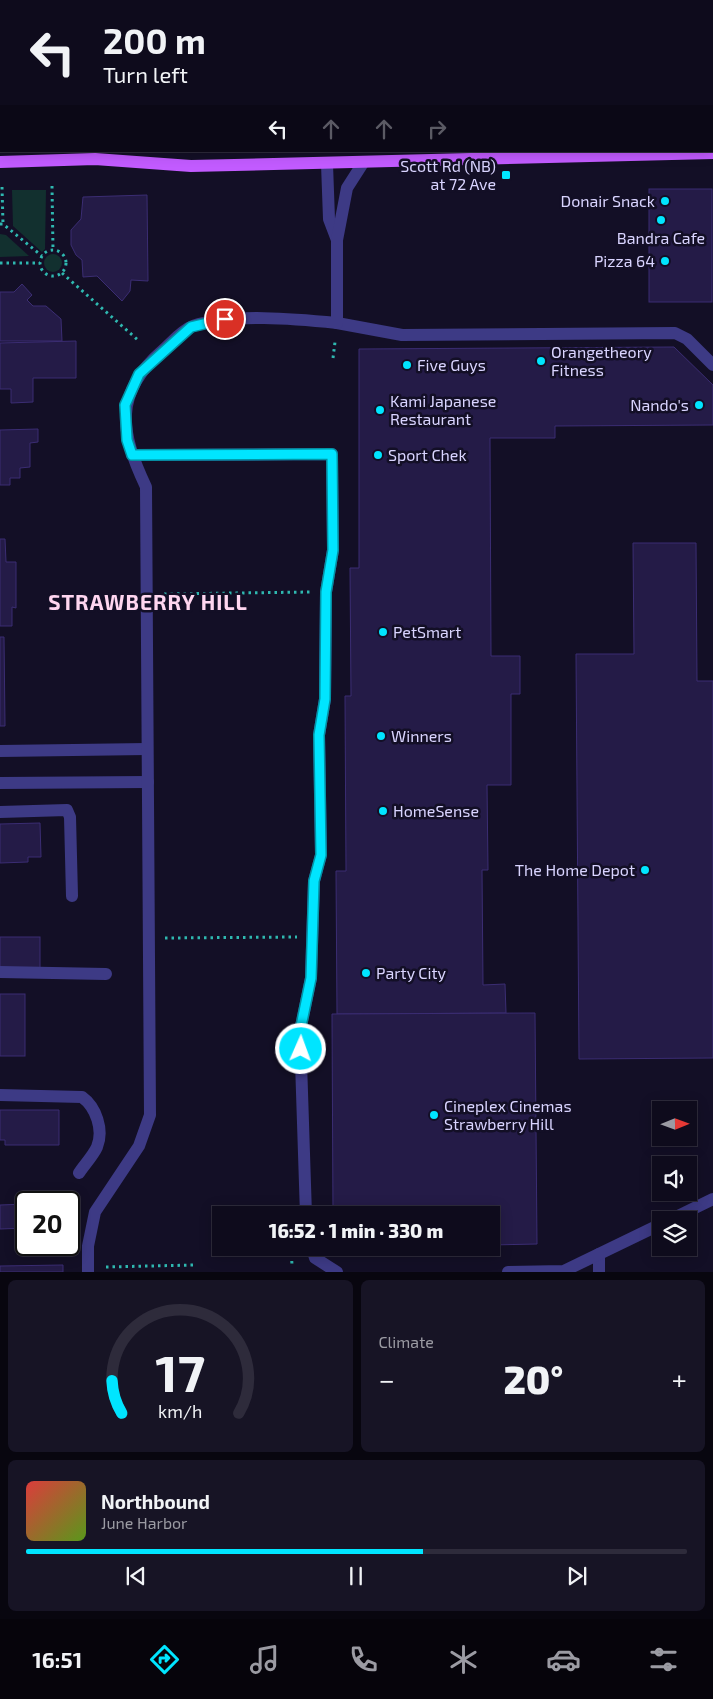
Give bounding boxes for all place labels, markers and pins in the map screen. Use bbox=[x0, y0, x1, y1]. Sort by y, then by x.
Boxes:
place label: Scott Rd (NB) at 72 Ave bbox=[400, 156, 496, 193]
marker: Scott Rd (NB) at 72 Ave bbox=[500, 169, 512, 181]
place label: Donair Snack bbox=[561, 191, 655, 210]
marker: Donair Snack bbox=[659, 195, 671, 207]
marker: Bandra Cafe bbox=[655, 214, 667, 226]
place label: Bandra Cafe bbox=[617, 228, 705, 247]
place label: Pizza 64 bbox=[594, 251, 655, 270]
marker: Pizza 64 bbox=[659, 255, 671, 267]
pin bbox=[204, 298, 246, 340]
place label: Orangetheory Fitness bbox=[551, 342, 652, 379]
place label: Five Guys bbox=[417, 355, 486, 374]
marker: Orangetheory Fitness bbox=[535, 355, 547, 367]
marker: Five Guys bbox=[401, 359, 413, 371]
place label: Kami Japanese Restaurant bbox=[390, 391, 496, 428]
place label: Nando's bbox=[630, 395, 689, 414]
marker: Nando's bbox=[693, 399, 705, 411]
marker: Kami Japanese Restaurant bbox=[374, 404, 386, 416]
place label: Sport Chek bbox=[388, 445, 467, 464]
marker: Sport Chek bbox=[372, 449, 384, 461]
place label: PetSmart bbox=[393, 622, 461, 641]
marker: PetSmart bbox=[377, 626, 389, 638]
place label: Winners bbox=[391, 726, 452, 745]
marker: Winners bbox=[375, 730, 387, 742]
place label: HomeSense bbox=[393, 801, 479, 820]
marker: HomeSense bbox=[377, 805, 389, 817]
place label: The Home Depot bbox=[515, 860, 635, 879]
marker: The Home Depot bbox=[639, 864, 651, 876]
place label: Party City bbox=[376, 963, 447, 982]
marker: Party City bbox=[360, 967, 372, 979]
place label: Cineplex Cinemas Strawberry Hill bbox=[444, 1096, 572, 1133]
marker: Cineplex Cinemas Strawberry Hill bbox=[428, 1109, 440, 1121]

